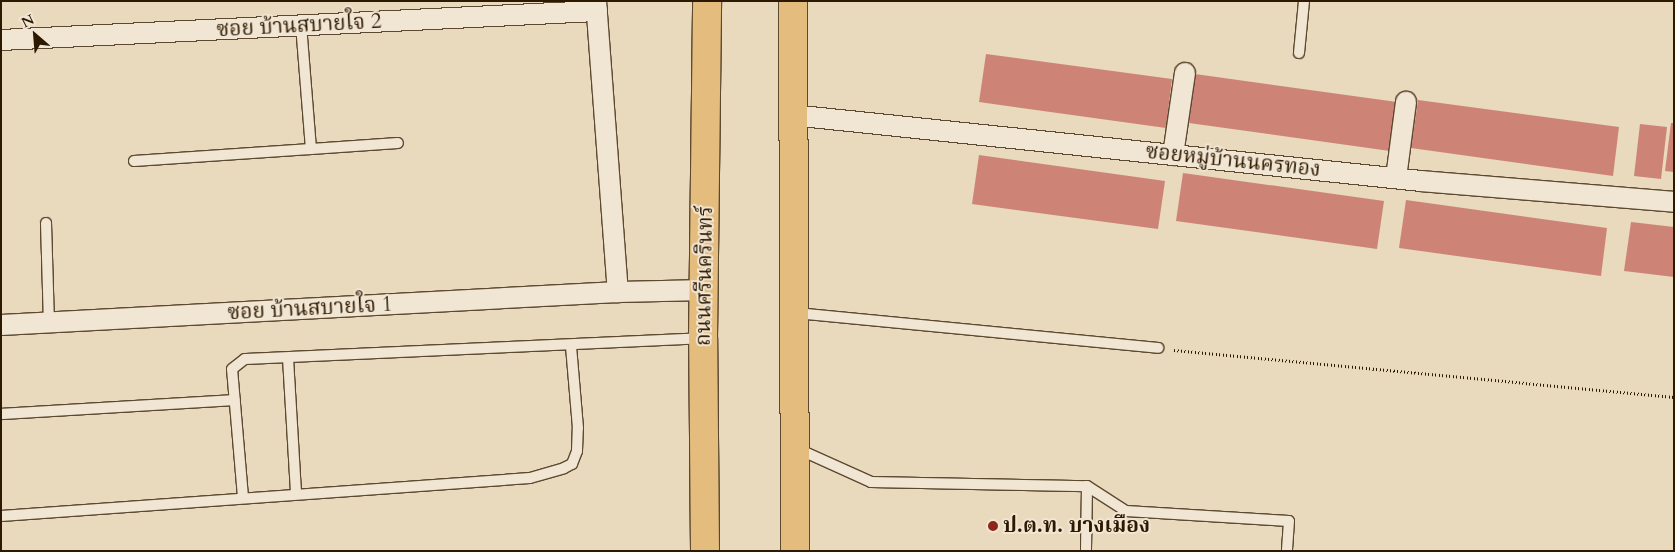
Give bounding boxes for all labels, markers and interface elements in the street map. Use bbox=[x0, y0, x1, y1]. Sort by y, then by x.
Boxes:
street label: ซอย บ้านสบายใจ 2 bbox=[216, 9, 382, 43]
north arrow bbox=[10, 10, 60, 60]
text: N bbox=[18, 10, 38, 32]
street label: ซอยหมู่บ้านนครทอง bbox=[1144, 139, 1322, 183]
street label: ถนนศรีนครินทร์ bbox=[691, 206, 719, 346]
street label: ซอย บ้านสบายใจ 1 bbox=[227, 292, 393, 326]
place label: ป.ต.ท. บางเมือง bbox=[1003, 513, 1150, 539]
marker: ป.ต.ท. บางเมือง bbox=[987, 520, 999, 532]

